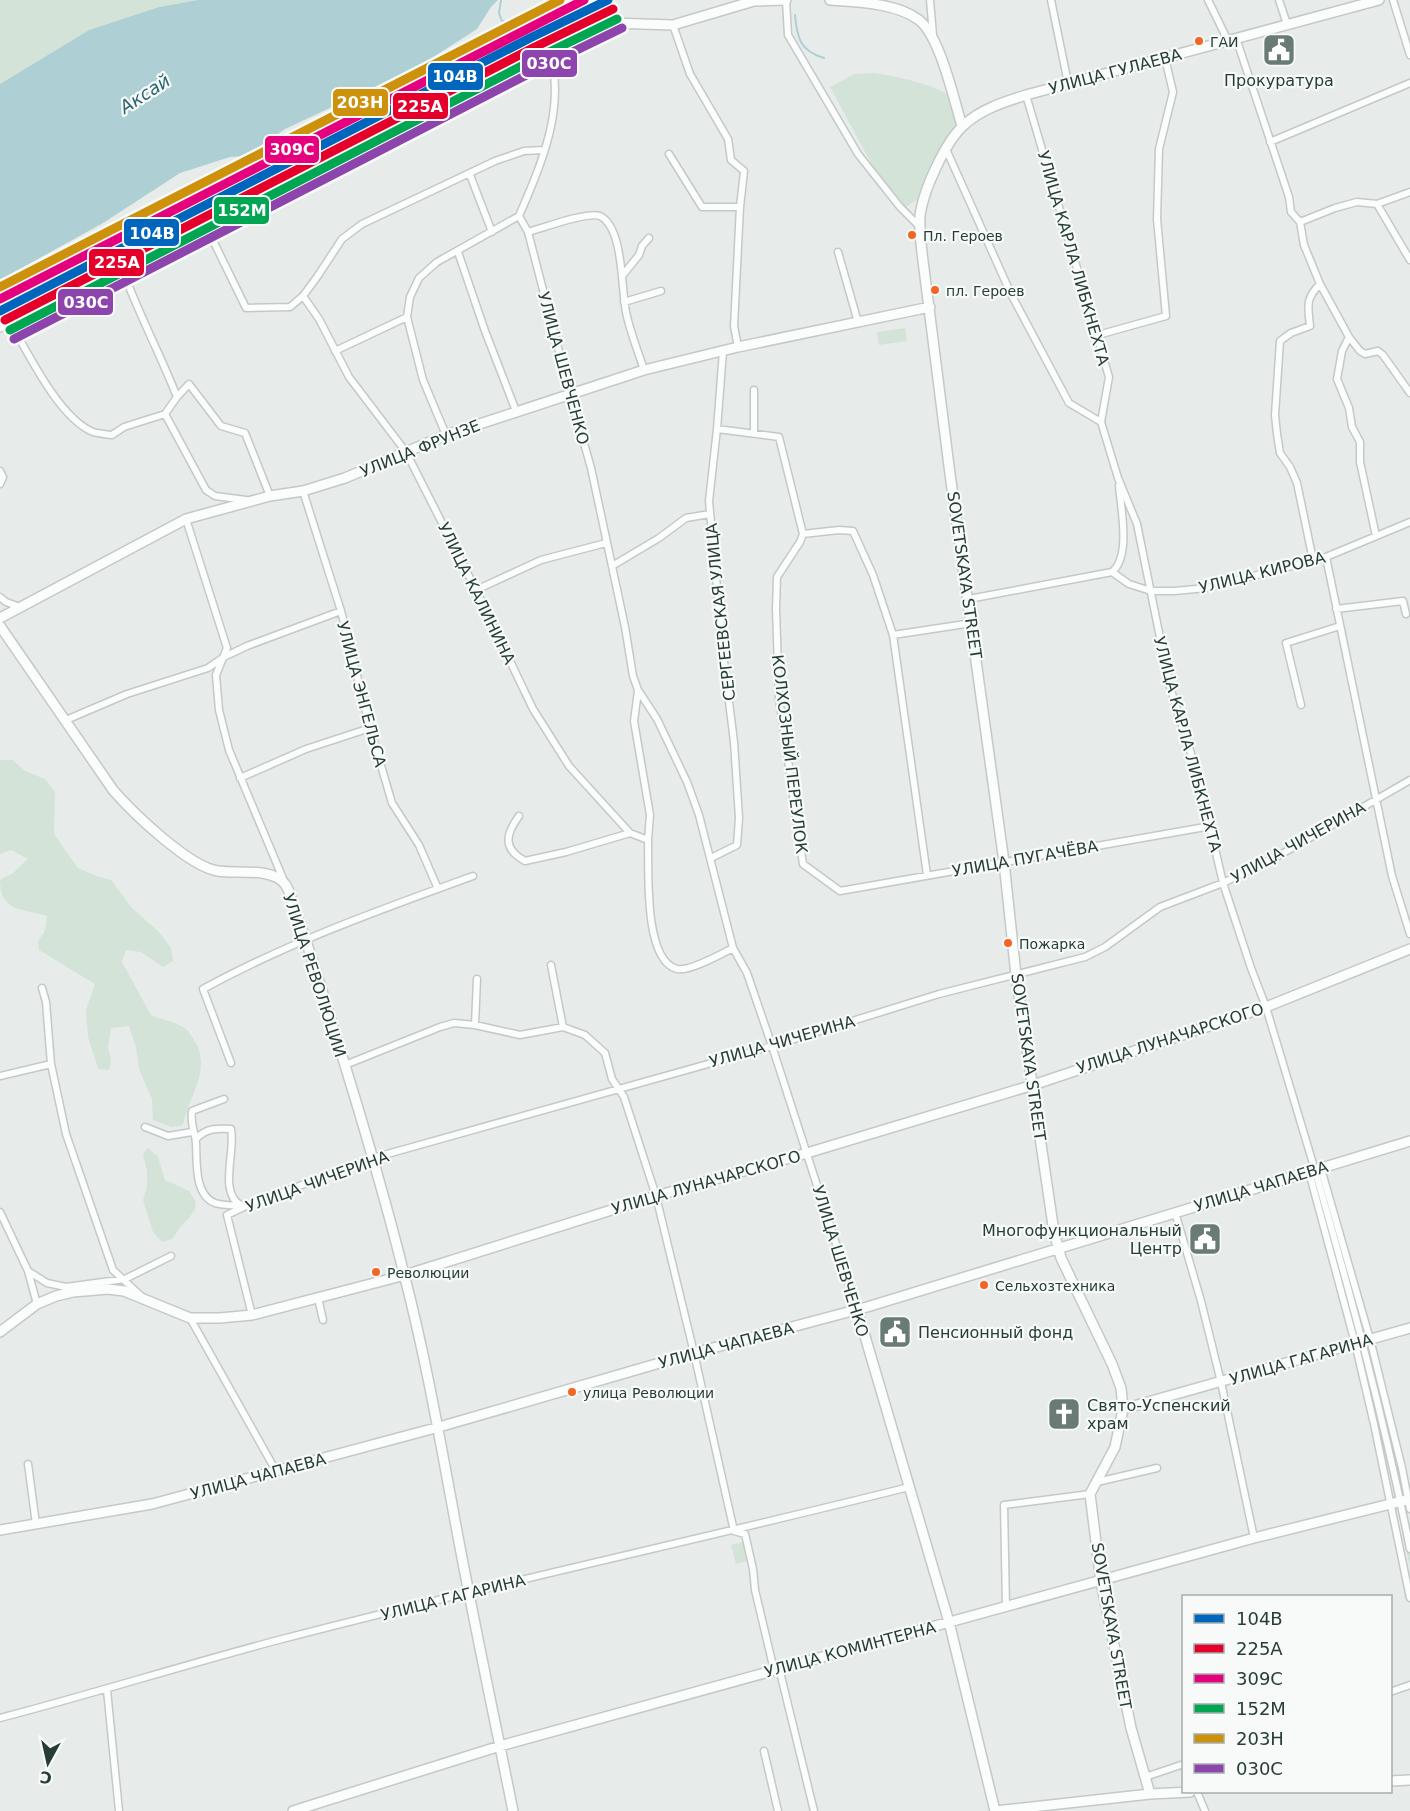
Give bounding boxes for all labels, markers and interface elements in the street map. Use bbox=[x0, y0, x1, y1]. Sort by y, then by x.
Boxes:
public building icon: Прокуратура bbox=[1261, 32, 1297, 68]
place label: ГАИ bbox=[1210, 34, 1239, 50]
marker: ГАИ bbox=[1193, 35, 1205, 47]
street label: УЛИЦА ГУЛАЕВА bbox=[1047, 45, 1184, 98]
line badge: 030C bbox=[521, 49, 578, 78]
text: 030C bbox=[526, 54, 572, 73]
line badge: 104В bbox=[427, 62, 484, 91]
text: 104В bbox=[432, 67, 478, 86]
water label: Аксай bbox=[115, 69, 174, 118]
place label: Прокуратура bbox=[1224, 71, 1334, 90]
line badge: 203Н bbox=[332, 88, 389, 117]
line badge: 225А bbox=[392, 92, 449, 120]
text: 203Н bbox=[337, 93, 383, 112]
text: 225А bbox=[397, 97, 444, 116]
line badge: 309С bbox=[264, 135, 320, 164]
text: 309С bbox=[269, 140, 315, 159]
street label: УЛИЦА КАРЛА ЛИБКНЕХТА bbox=[1034, 149, 1113, 368]
line badge: 152М bbox=[213, 196, 270, 225]
text: 152М bbox=[217, 201, 267, 220]
line badge: 104В bbox=[123, 218, 180, 247]
text: 104В bbox=[129, 224, 175, 243]
place label: Пл. Героев bbox=[923, 228, 1003, 244]
marker: Пл. Героев bbox=[906, 229, 918, 241]
line badge: 225А bbox=[88, 248, 145, 277]
text: 225А bbox=[94, 253, 141, 272]
place label: пл. Героев bbox=[946, 283, 1024, 299]
marker: пл. Героев bbox=[929, 284, 941, 296]
line badge: 030C bbox=[57, 288, 114, 316]
street label: УЛИЦА ШЕВЧЕНКО bbox=[534, 290, 593, 447]
text: 030C bbox=[63, 293, 109, 312]
street label: УЛИЦА ФРУНЗЕ bbox=[357, 416, 483, 481]
street label: SOVETSKAYA STREET bbox=[943, 490, 986, 660]
street label: УЛИЦА КАЛИНИНА bbox=[434, 519, 519, 667]
street label: СЕРГЕЕВСКАЯ УЛИЦА bbox=[702, 522, 739, 702]
street label: УЛИЦА КИРОВА bbox=[1197, 548, 1327, 597]
street label: УЛИЦА ЭНГЕЛЬСА bbox=[333, 619, 390, 769]
street label: УЛИЦА КАРЛА ЛИБКНЕХТА bbox=[1150, 634, 1225, 854]
street label: КОЛХОЗНЫЙ ПЕРЕУЛОК bbox=[768, 653, 811, 855]
street label: УЛИЦА ЧИЧЕРИНА bbox=[1228, 798, 1369, 887]
street label: УЛИЦА ПУГАЧЁВА bbox=[951, 836, 1100, 881]
street label: УЛИЦА РЕВОЛЮЦИИ bbox=[279, 891, 350, 1060]
place label: Пожарка bbox=[1019, 936, 1085, 952]
marker: Пожарка bbox=[1002, 937, 1014, 949]
street label: SOVETSKAYA STREET bbox=[1007, 972, 1050, 1142]
street label: УЛИЦА ЛУНАЧАРСКОГО bbox=[1074, 999, 1266, 1078]
street label: УЛИЦА ЧИЧЕРИНА bbox=[707, 1012, 857, 1071]
street label: УЛИЦА ЛУНАЧАРСКОГО bbox=[609, 1146, 803, 1219]
street label: УЛИЦА ЧИЧЕРИНА bbox=[243, 1147, 391, 1216]
street label: УЛИЦА ЧАПАЕВА bbox=[1192, 1157, 1330, 1216]
street label: УЛИЦА ШЕВЧЕНКО bbox=[808, 1183, 873, 1339]
place label: Многофункциональный Центр bbox=[982, 1221, 1182, 1258]
public building icon: Многофункциональный Центр bbox=[1187, 1221, 1223, 1257]
place label: Революции bbox=[387, 1265, 469, 1281]
marker: Революции bbox=[370, 1266, 382, 1278]
place label: Сельхозтехника bbox=[995, 1278, 1115, 1294]
marker: Сельхозтехника bbox=[978, 1279, 990, 1291]
public building icon: Пенсионный фонд bbox=[877, 1314, 913, 1350]
street label: УЛИЦА ЧАПАЕВА bbox=[656, 1318, 796, 1373]
place label: Пенсионный фонд bbox=[918, 1323, 1073, 1342]
street label: УЛИЦА ГАГАРИНА bbox=[1227, 1330, 1375, 1389]
place label: улица Революции bbox=[583, 1385, 714, 1401]
marker: улица Революции bbox=[566, 1386, 578, 1398]
church icon: Свято-Успенский храм bbox=[1046, 1396, 1082, 1432]
place label: Свято-Успенский храм bbox=[1087, 1396, 1231, 1433]
street label: УЛИЦА ЧАПАЕВА bbox=[188, 1449, 328, 1504]
street label: SOVETSKAYA STREET bbox=[1087, 1541, 1136, 1711]
street label: УЛИЦА ГАГАРИНА bbox=[379, 1570, 527, 1625]
legend bbox=[1182, 1595, 1392, 1793]
text: 104В bbox=[1236, 1608, 1283, 1629]
street label: УЛИЦА КОМИНТЕРНА bbox=[762, 1617, 938, 1681]
text: 225А bbox=[1236, 1638, 1283, 1659]
text: 309С bbox=[1236, 1668, 1283, 1689]
text: 152М bbox=[1236, 1698, 1286, 1719]
text: 203Н bbox=[1236, 1728, 1284, 1749]
north arrow bbox=[18, 1733, 78, 1793]
text: 030C bbox=[1236, 1758, 1283, 1779]
text: С bbox=[39, 1767, 53, 1788]

